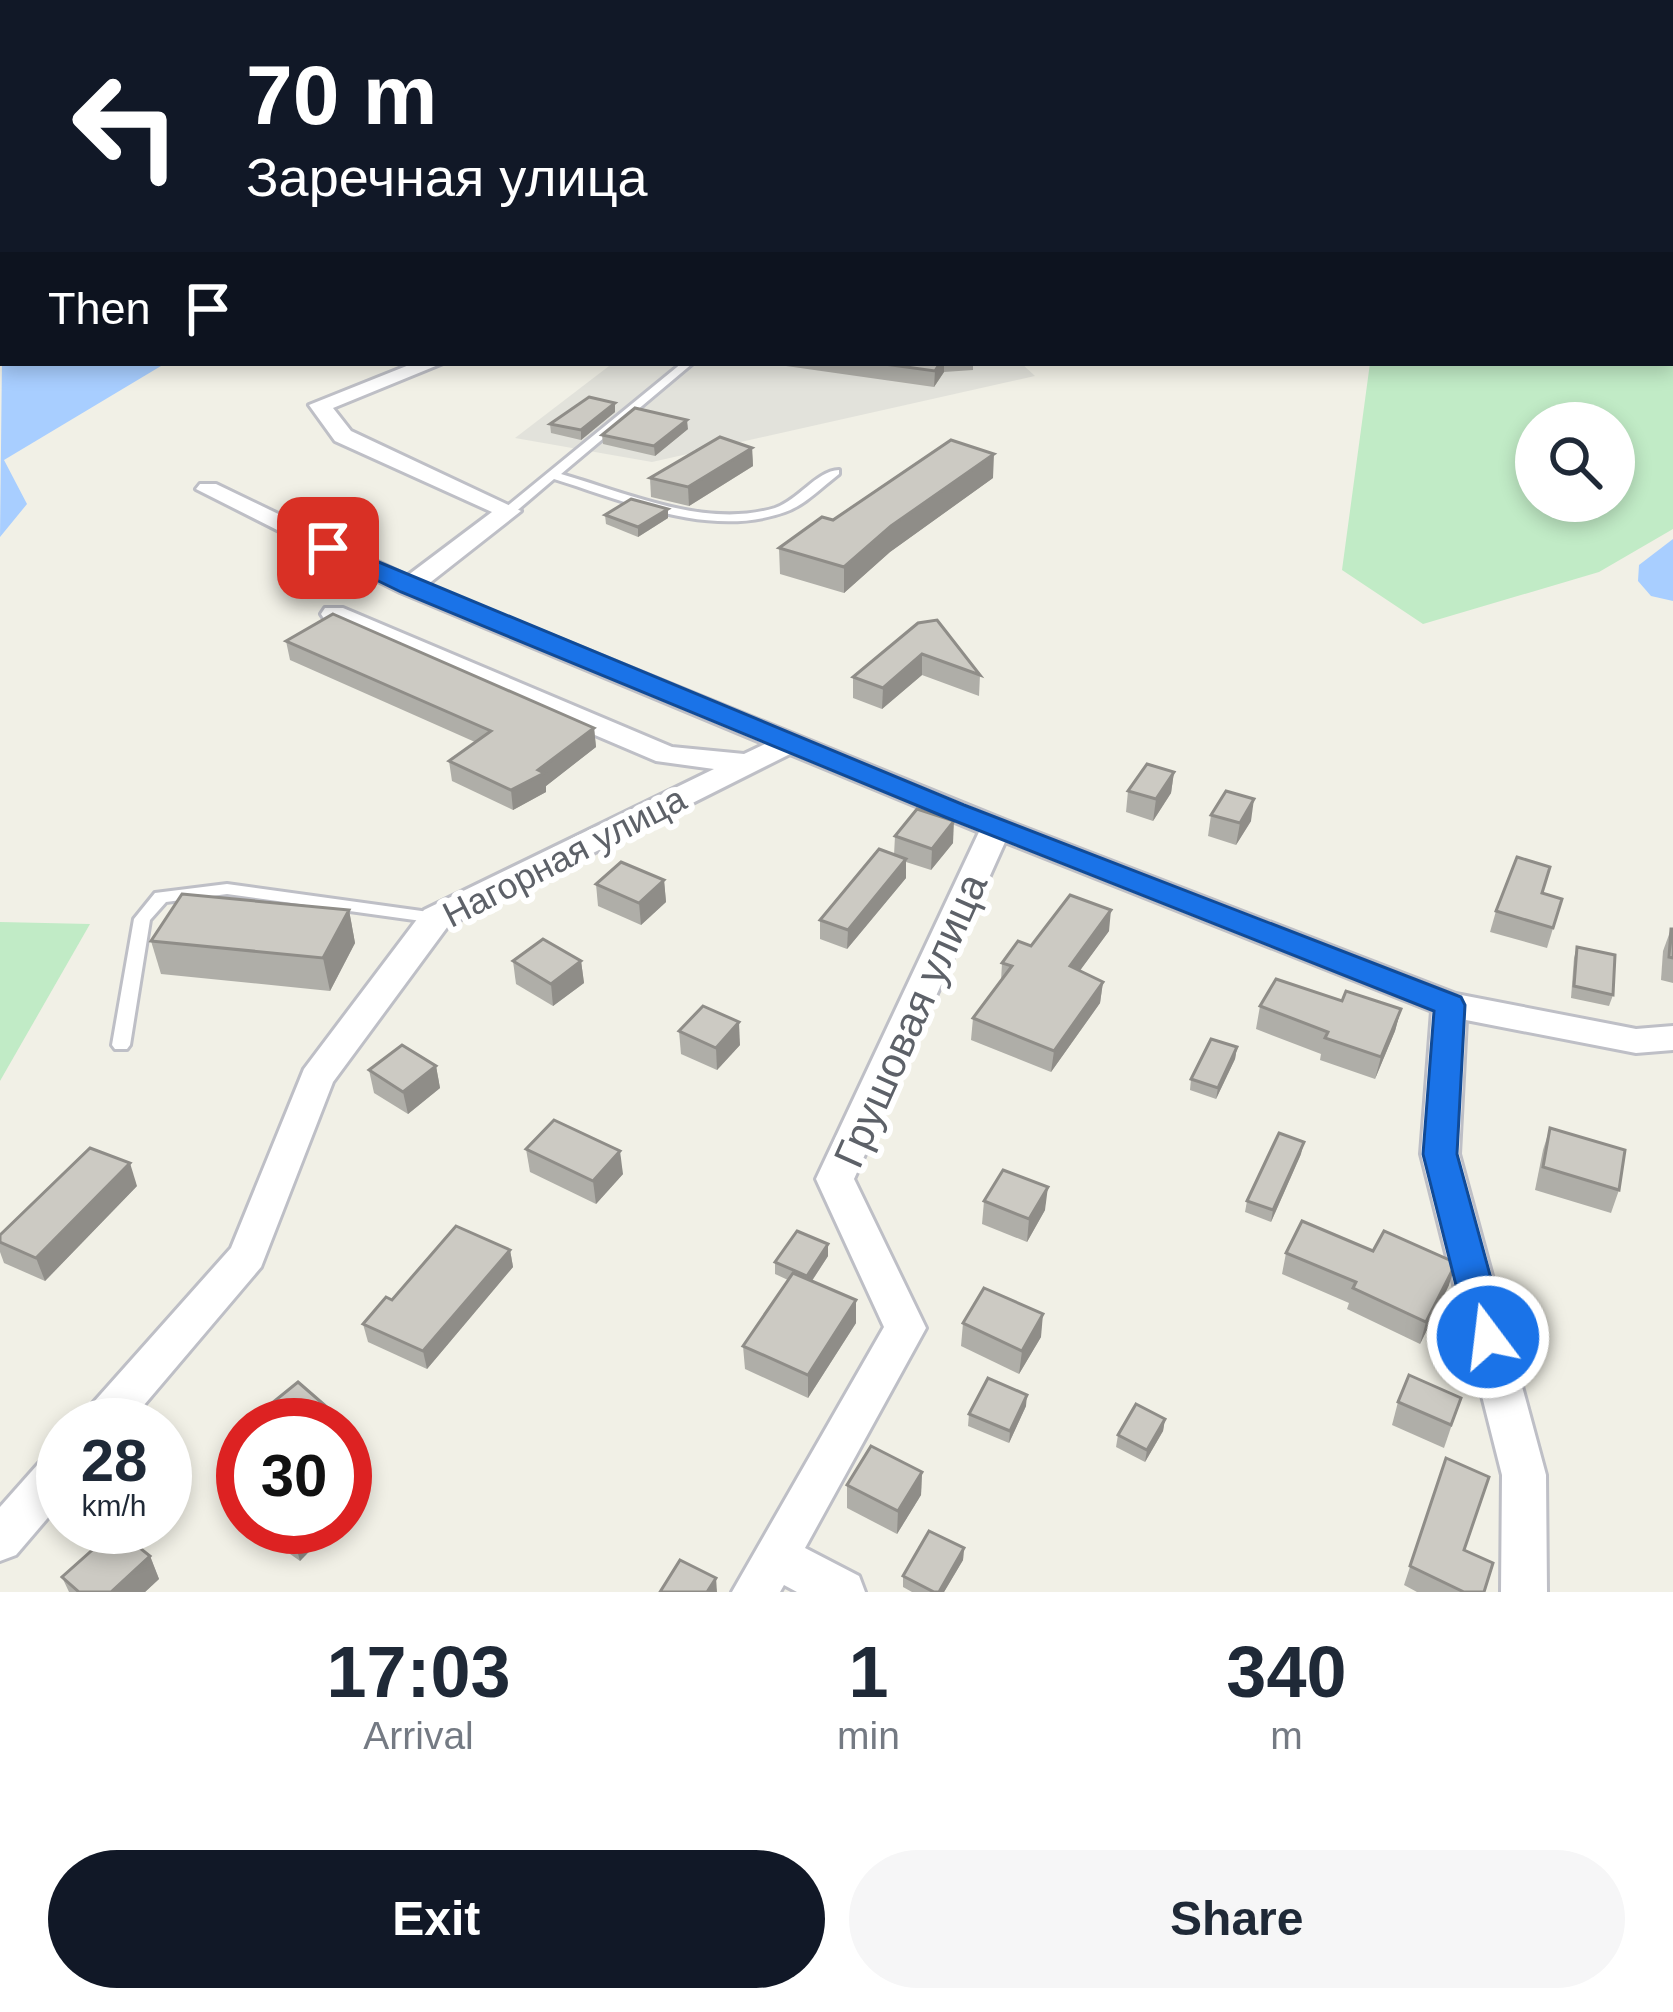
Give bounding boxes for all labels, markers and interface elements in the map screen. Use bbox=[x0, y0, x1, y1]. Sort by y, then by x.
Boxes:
icon: left bbox=[48, 48, 204, 204]
text: 70 m bbox=[246, 48, 437, 142]
text: Заречная улица bbox=[246, 147, 648, 207]
icon: arrive bbox=[175, 276, 241, 342]
text: Then bbox=[48, 283, 151, 334]
map controls bbox=[1515, 402, 1635, 522]
button: search bbox=[1515, 402, 1635, 522]
pin bbox=[277, 497, 379, 599]
icon: arrive bbox=[295, 515, 361, 581]
street label: Нагорная улица bbox=[436, 777, 693, 935]
street label: Грушовая улица bbox=[825, 866, 997, 1174]
position arrow bbox=[1425, 1274, 1551, 1400]
speed limit sign: 30 bbox=[216, 1398, 372, 1554]
text: 28 bbox=[81, 1427, 147, 1494]
text: km/h bbox=[81, 1489, 147, 1522]
text: 17:03 bbox=[326, 1632, 511, 1712]
text: 1 bbox=[848, 1632, 889, 1712]
text: 340 bbox=[1226, 1632, 1347, 1712]
text: Arrival bbox=[363, 1714, 474, 1757]
text: min bbox=[837, 1714, 900, 1757]
text: m bbox=[1270, 1714, 1303, 1757]
button: Exit bbox=[48, 1850, 825, 1988]
button: Share bbox=[849, 1850, 1625, 1988]

